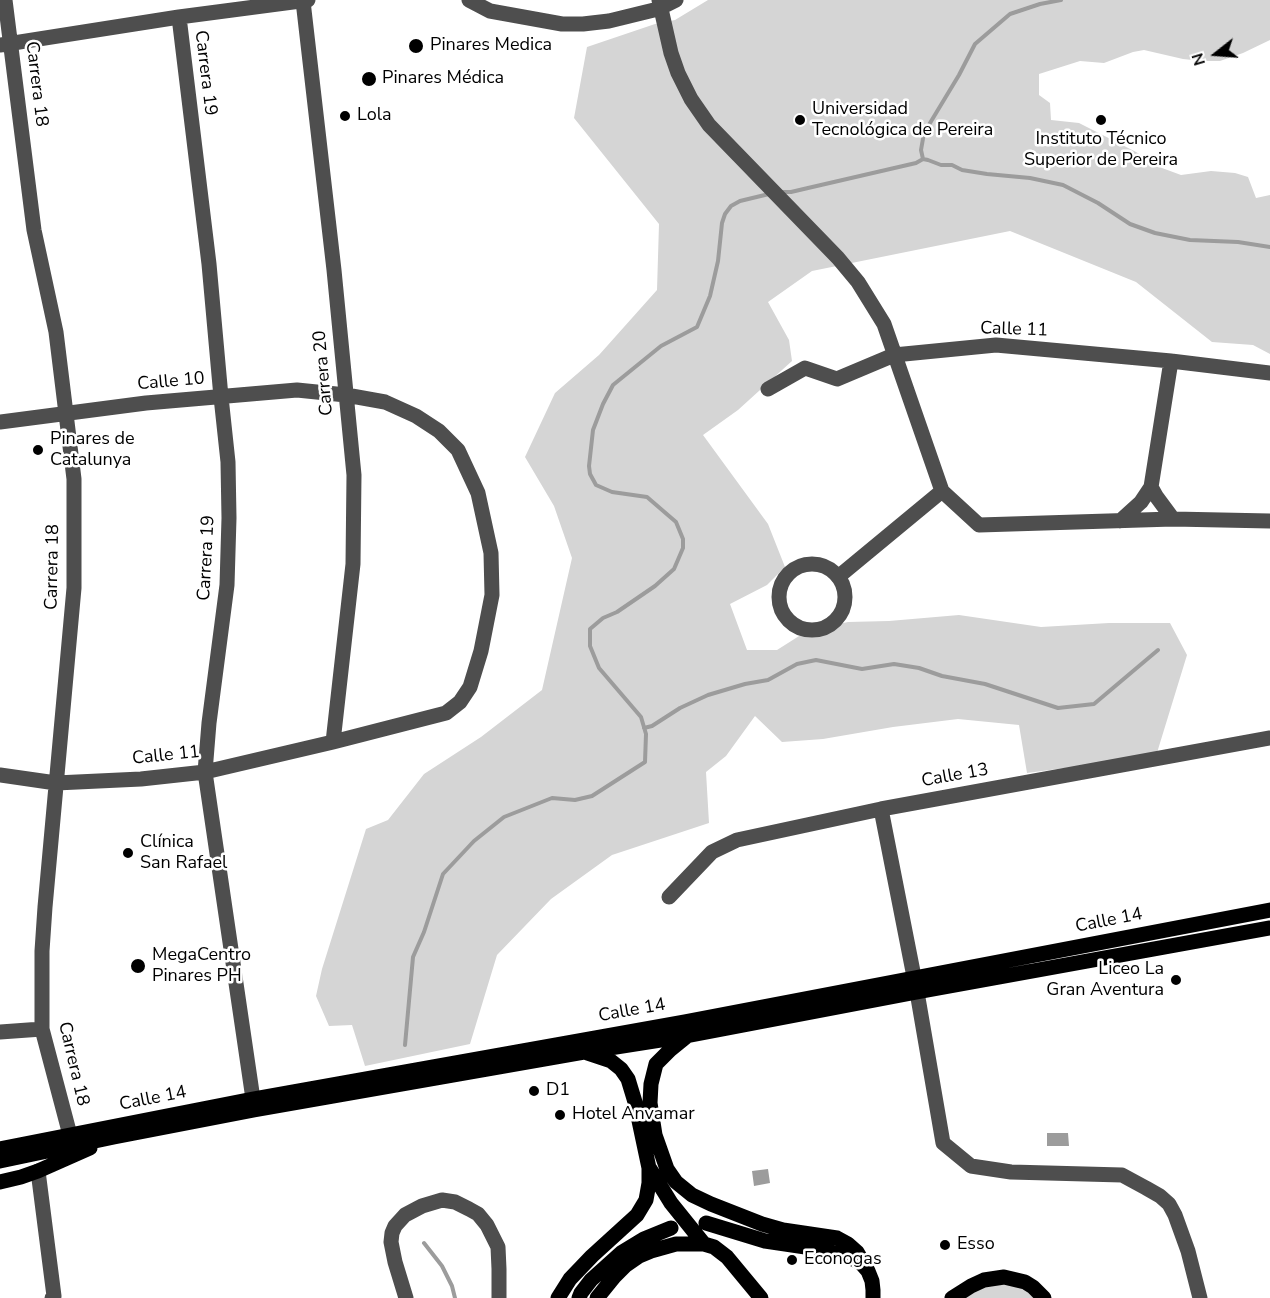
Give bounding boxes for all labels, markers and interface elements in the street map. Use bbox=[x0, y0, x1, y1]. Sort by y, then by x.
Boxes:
north arrow bbox=[1186, 24, 1246, 84]
street label: Carrera 19 bbox=[189, 29, 221, 117]
place label: Pinares Medica bbox=[430, 35, 552, 57]
marker: Pinares Medica bbox=[407, 37, 425, 55]
street label: Carrera 18 bbox=[20, 40, 52, 128]
text: N bbox=[1187, 50, 1211, 68]
place label: Pinares Médica bbox=[382, 68, 504, 90]
marker: Pinares Médica bbox=[360, 70, 378, 88]
place label: Universidad Tecnológica de Pereira bbox=[812, 99, 993, 142]
place label: Lola bbox=[357, 105, 392, 127]
marker: Lola bbox=[338, 109, 352, 123]
marker: Universidad Tecnológica de Pereira bbox=[793, 113, 807, 127]
marker: Instituto Técnico Superior de Pereira bbox=[1094, 113, 1108, 127]
place label: Instituto Técnico Superior de Pereira bbox=[1024, 129, 1178, 172]
street label: Calle 11 bbox=[980, 318, 1048, 342]
street label: Carrera 20 bbox=[310, 329, 338, 417]
street label: Calle 10 bbox=[136, 368, 206, 396]
place label: Pinares de Catalunya bbox=[50, 429, 135, 472]
marker: Pinares de Catalunya bbox=[31, 443, 45, 457]
street label: Carrera 19 bbox=[194, 515, 220, 601]
street label: Carrera 18 bbox=[41, 524, 65, 610]
street label: Calle 11 bbox=[131, 742, 201, 770]
street label: Calle 13 bbox=[920, 759, 990, 793]
place label: Clínica San Rafael bbox=[140, 832, 227, 874]
marker: Clínica San Rafael bbox=[121, 846, 135, 860]
street label: Calle 14 bbox=[1074, 904, 1144, 938]
place label: MegaCentro Pinares PH bbox=[152, 945, 251, 988]
marker: MegaCentro Pinares PH bbox=[129, 957, 147, 975]
place label: Liceo La Gran Aventura bbox=[1046, 959, 1164, 1002]
marker: Liceo La Gran Aventura bbox=[1169, 973, 1183, 987]
street label: Calle 14 bbox=[597, 994, 667, 1028]
street label: Carrera 18 bbox=[53, 1020, 93, 1108]
place label: D1 bbox=[546, 1080, 570, 1102]
street label: Calle 14 bbox=[118, 1082, 188, 1116]
marker: D1 bbox=[527, 1084, 541, 1098]
place label: Hotel Anvamar bbox=[572, 1104, 695, 1126]
marker: Hotel Anvamar bbox=[553, 1108, 567, 1122]
place label: Esso bbox=[957, 1234, 995, 1256]
marker: Esso bbox=[938, 1238, 952, 1252]
place label: Econogas bbox=[804, 1249, 882, 1271]
marker: Econogas bbox=[785, 1253, 799, 1267]

